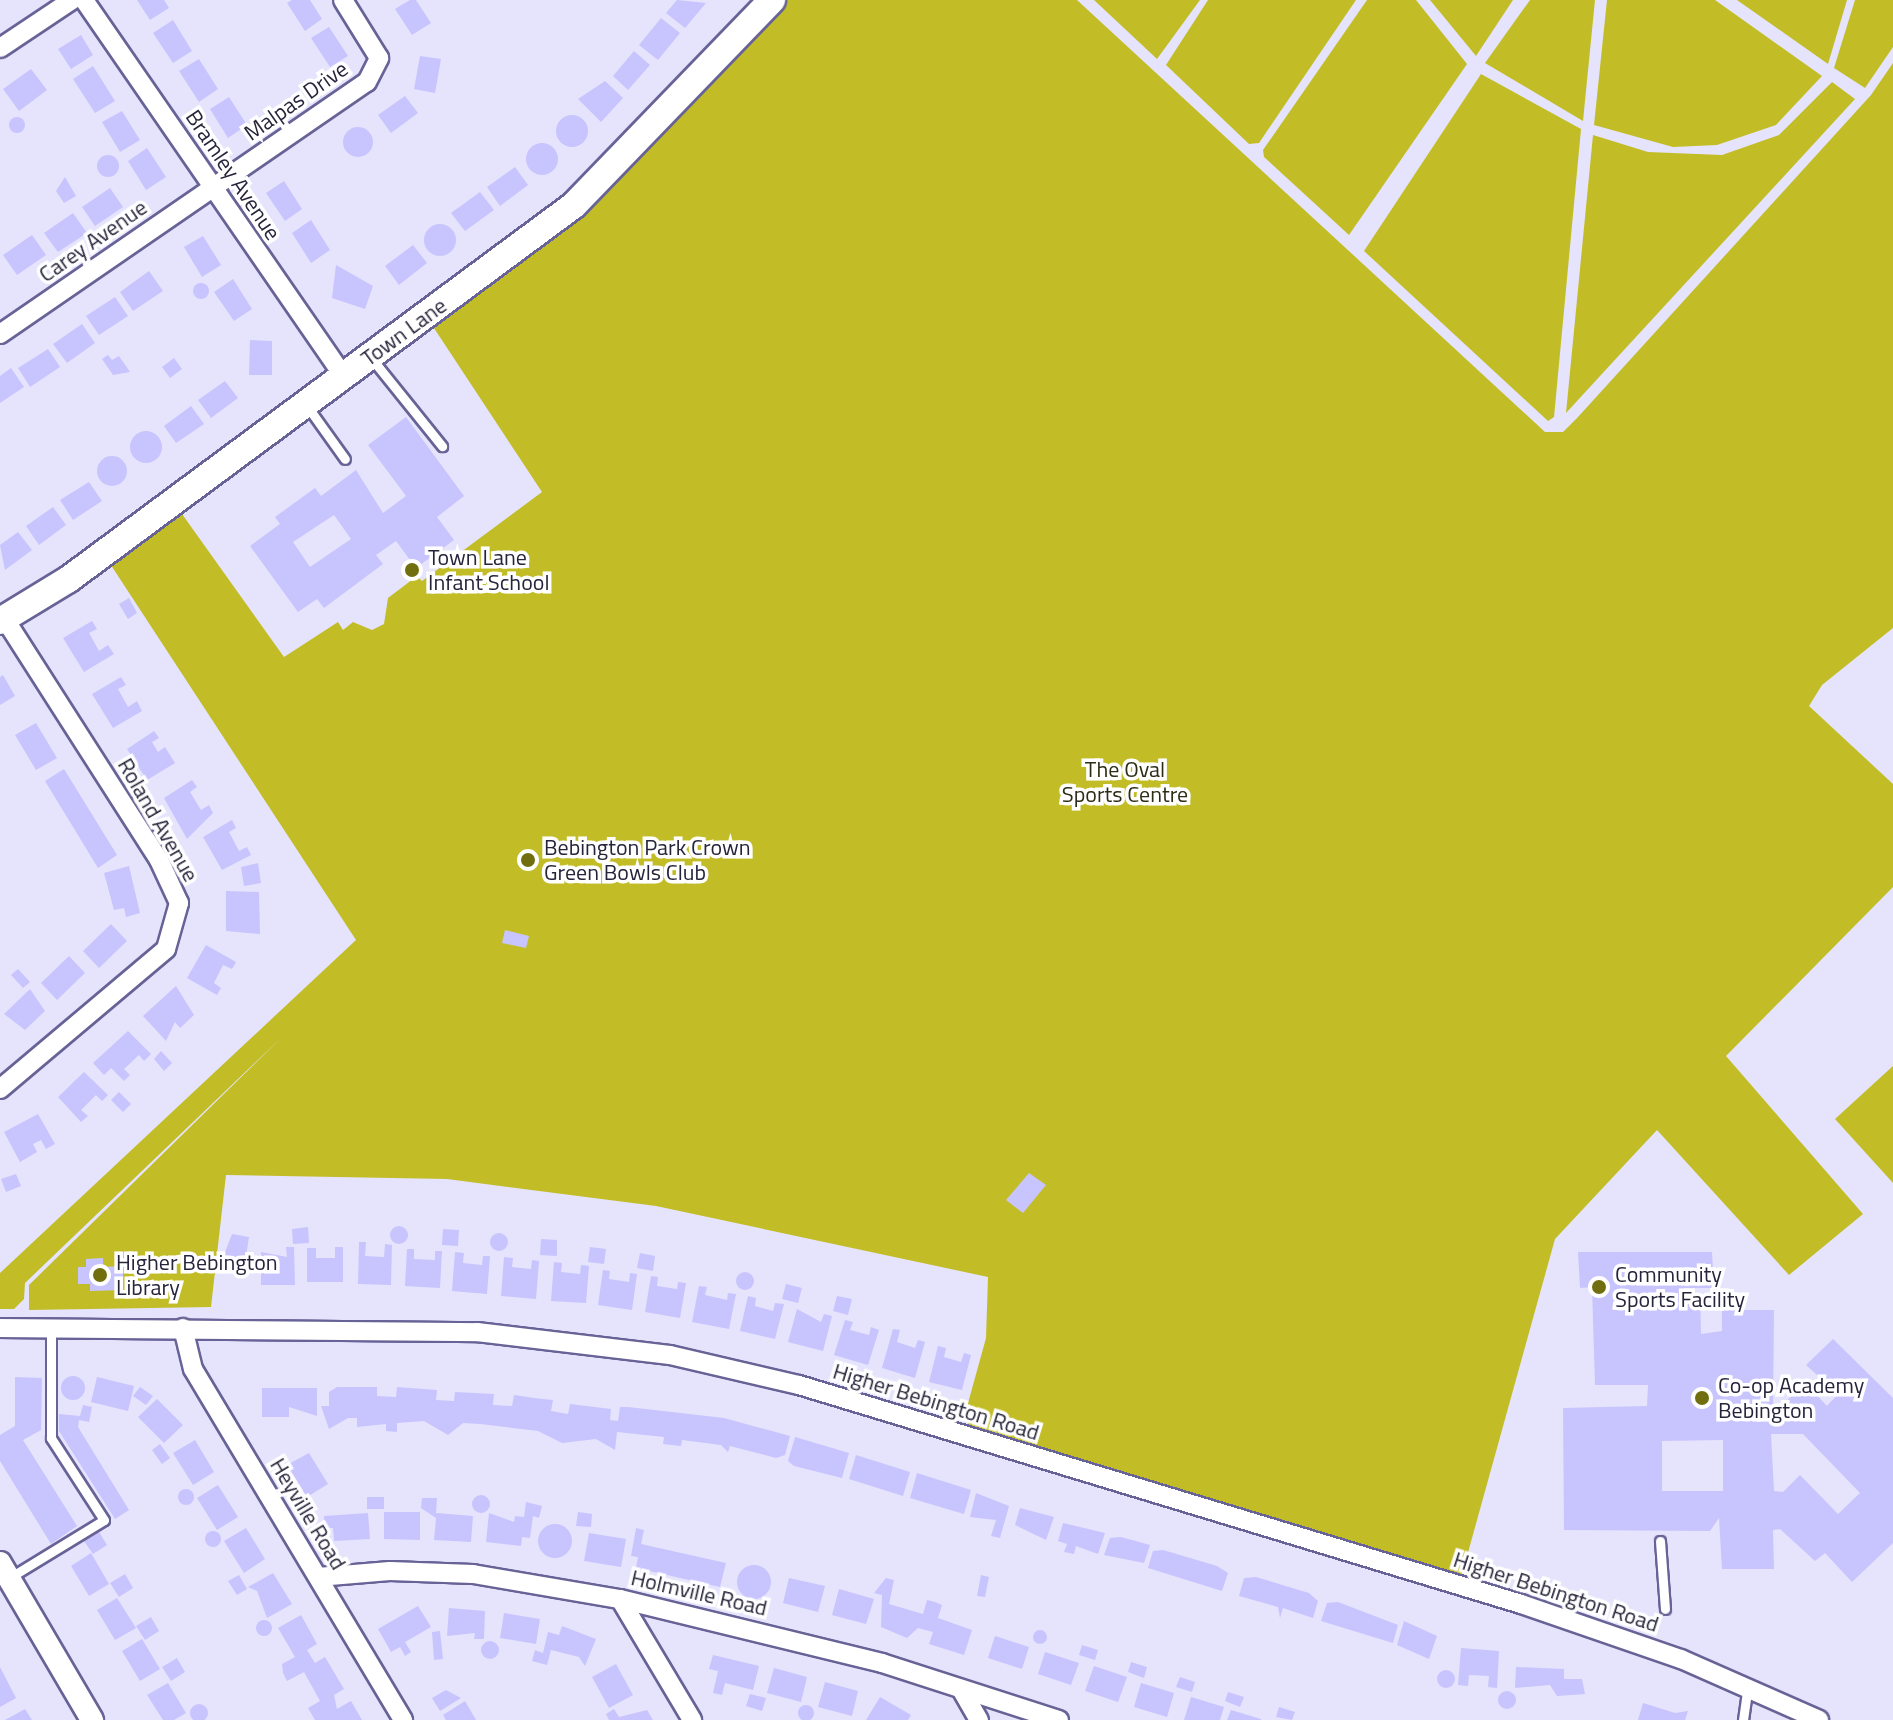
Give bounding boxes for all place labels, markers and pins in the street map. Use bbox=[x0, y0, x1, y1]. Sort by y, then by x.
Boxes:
place label: Town Lane Infant School bbox=[428, 544, 549, 596]
marker: Town Lane Infant School bbox=[403, 561, 421, 579]
place label: Bebington Park Crown Green Bowls Club bbox=[544, 834, 750, 886]
marker: Bebington Park Crown Green Bowls Club bbox=[519, 851, 537, 869]
place label: Higher Bebington Library bbox=[116, 1249, 278, 1300]
place label: Community Sports Facility bbox=[1615, 1261, 1745, 1312]
marker: Higher Bebington Library bbox=[91, 1266, 109, 1284]
marker: Community Sports Facility bbox=[1590, 1278, 1608, 1296]
place label: Co-op Academy Bebington bbox=[1718, 1372, 1864, 1424]
marker: Co-op Academy Bebington bbox=[1693, 1389, 1711, 1407]

